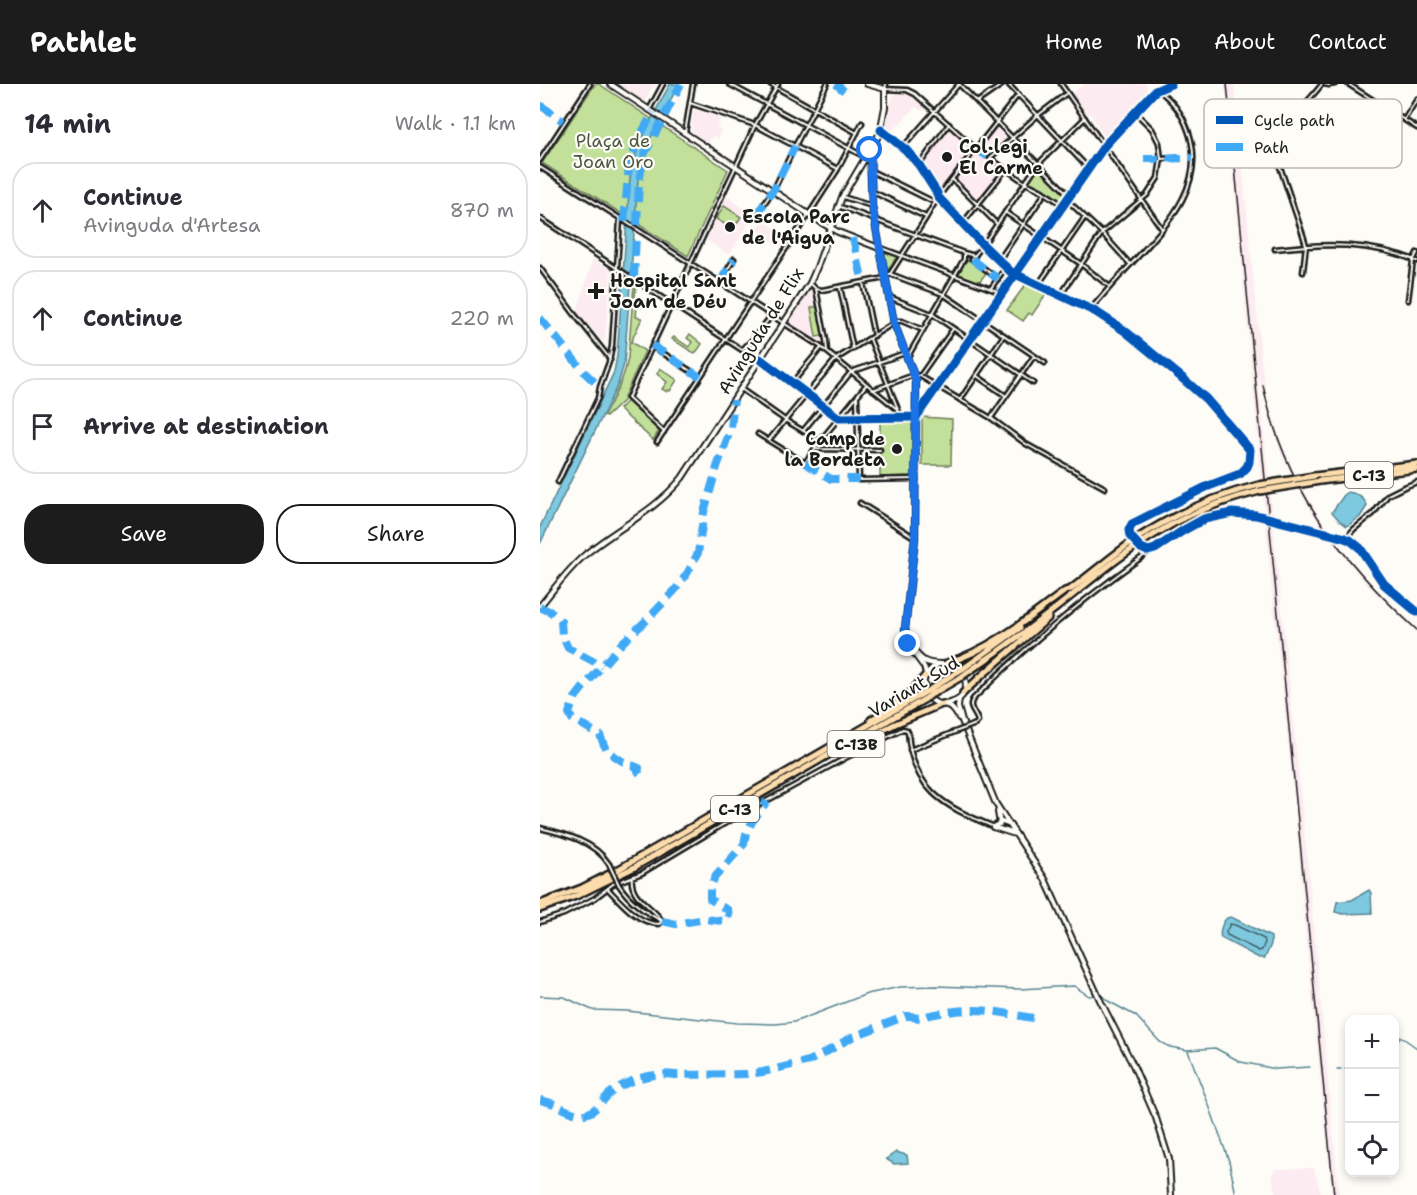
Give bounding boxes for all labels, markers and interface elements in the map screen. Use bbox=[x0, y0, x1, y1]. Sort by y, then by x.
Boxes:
text: Pathlet bbox=[30, 23, 137, 61]
text: Home bbox=[1045, 28, 1103, 56]
text: Map bbox=[1136, 28, 1181, 56]
text: About bbox=[1214, 28, 1275, 56]
text: Contact bbox=[1308, 28, 1387, 56]
legend bbox=[1204, 99, 1402, 168]
text: 14 min bbox=[24, 106, 111, 141]
text: Walk · 1.1 km bbox=[395, 110, 516, 136]
text: Cycle path bbox=[1254, 110, 1335, 131]
park label: Plaça de Joan Oro bbox=[572, 129, 654, 174]
place label: Col·legi El Carme bbox=[959, 135, 1043, 180]
route start bbox=[856, 136, 882, 162]
text: Path bbox=[1254, 137, 1289, 158]
marker: Col·legi El Carme bbox=[940, 150, 954, 164]
text: Continue bbox=[83, 183, 183, 212]
icon: ahead bbox=[26, 194, 59, 227]
text: 870 m bbox=[450, 197, 514, 223]
place label: Escola Parc de l'Aigua bbox=[742, 205, 850, 250]
text: Avinguda d'Artesa bbox=[83, 212, 261, 238]
marker: Escola Parc de l'Aigua bbox=[723, 220, 737, 234]
street label: Avinguda de Flix bbox=[712, 263, 810, 399]
place label: Hospital Sant Joan de Déu bbox=[610, 269, 737, 314]
marker: Hospital Sant Joan de Déu bbox=[587, 282, 605, 300]
icon: ahead bbox=[26, 302, 59, 335]
text: Continue bbox=[83, 304, 183, 333]
text: 220 m bbox=[450, 305, 514, 331]
icon: arrive bbox=[26, 410, 59, 443]
text: Arrive at destination bbox=[83, 412, 329, 441]
place label: Camp de la Bordeta bbox=[785, 427, 886, 472]
marker: Camp de la Bordeta bbox=[890, 442, 904, 456]
road number: C-13 bbox=[1345, 462, 1393, 488]
button: Save bbox=[24, 504, 264, 564]
button: Share bbox=[276, 504, 516, 564]
route end bbox=[894, 630, 920, 656]
street label: Variant Sud bbox=[864, 651, 964, 723]
road number: C-13B bbox=[828, 731, 884, 757]
road number: C-13 bbox=[711, 796, 759, 822]
map controls bbox=[1345, 1015, 1399, 1177]
button: + bbox=[1345, 1015, 1399, 1069]
button: − bbox=[1345, 1069, 1399, 1123]
button: locate bbox=[1345, 1123, 1399, 1177]

